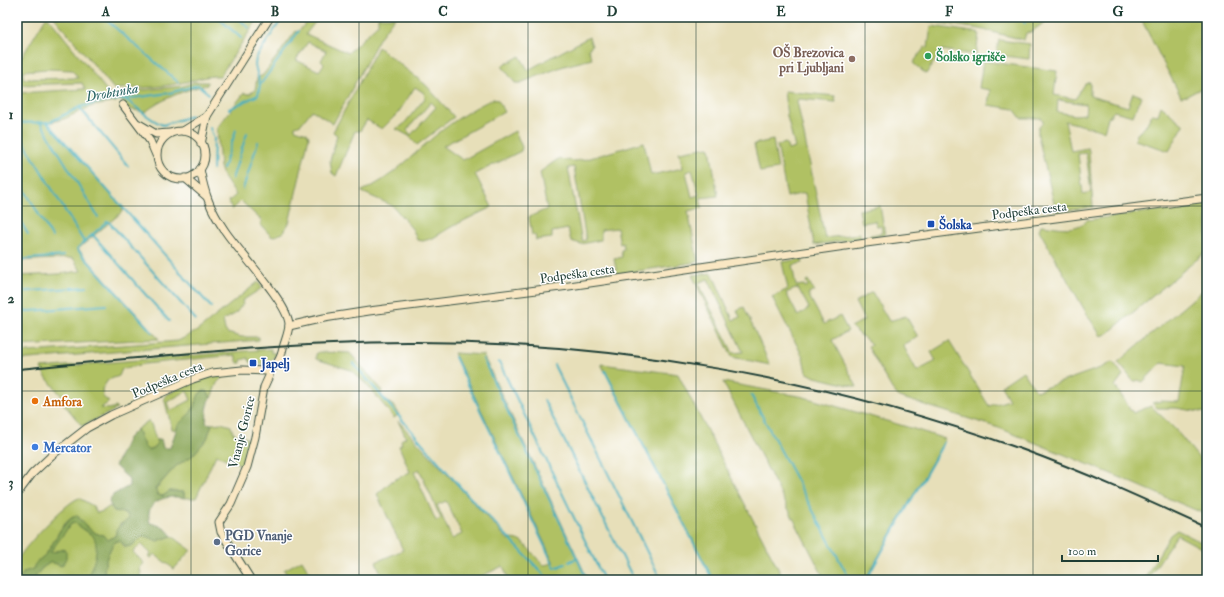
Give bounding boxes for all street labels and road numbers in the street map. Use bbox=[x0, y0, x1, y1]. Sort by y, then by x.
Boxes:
street label: Podpeška cesta bbox=[991, 198, 1068, 225]
street label: Podpeška cesta bbox=[539, 261, 616, 288]
street label: Podpeška cesta bbox=[130, 358, 206, 403]
street label: Vnanje Gorice bbox=[225, 394, 259, 470]

